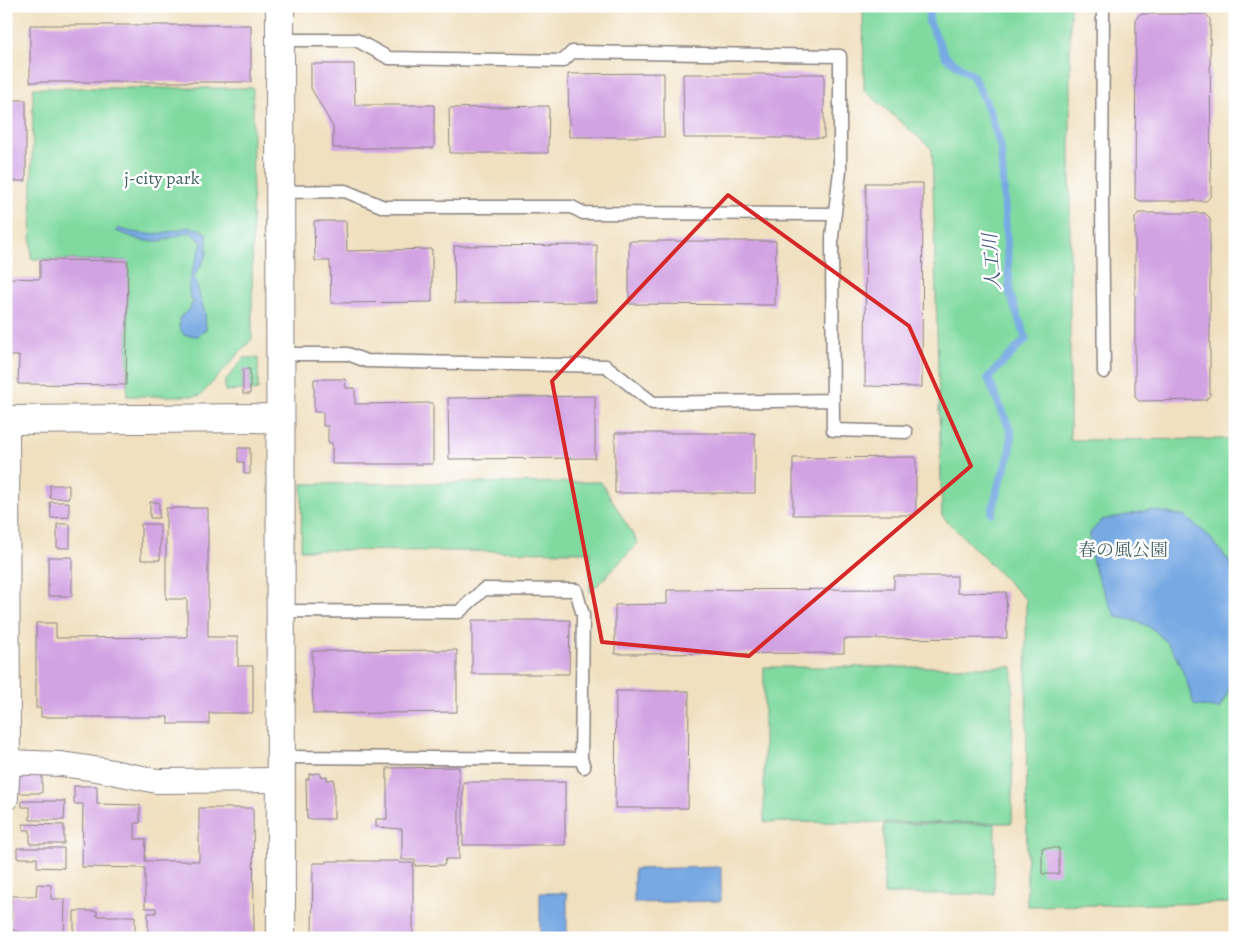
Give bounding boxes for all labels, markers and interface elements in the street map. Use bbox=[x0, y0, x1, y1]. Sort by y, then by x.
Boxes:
park label: j-city park bbox=[124, 166, 200, 190]
water label: 人工川 bbox=[977, 231, 1007, 291]
park label: 春の風公園 bbox=[1078, 538, 1168, 562]

